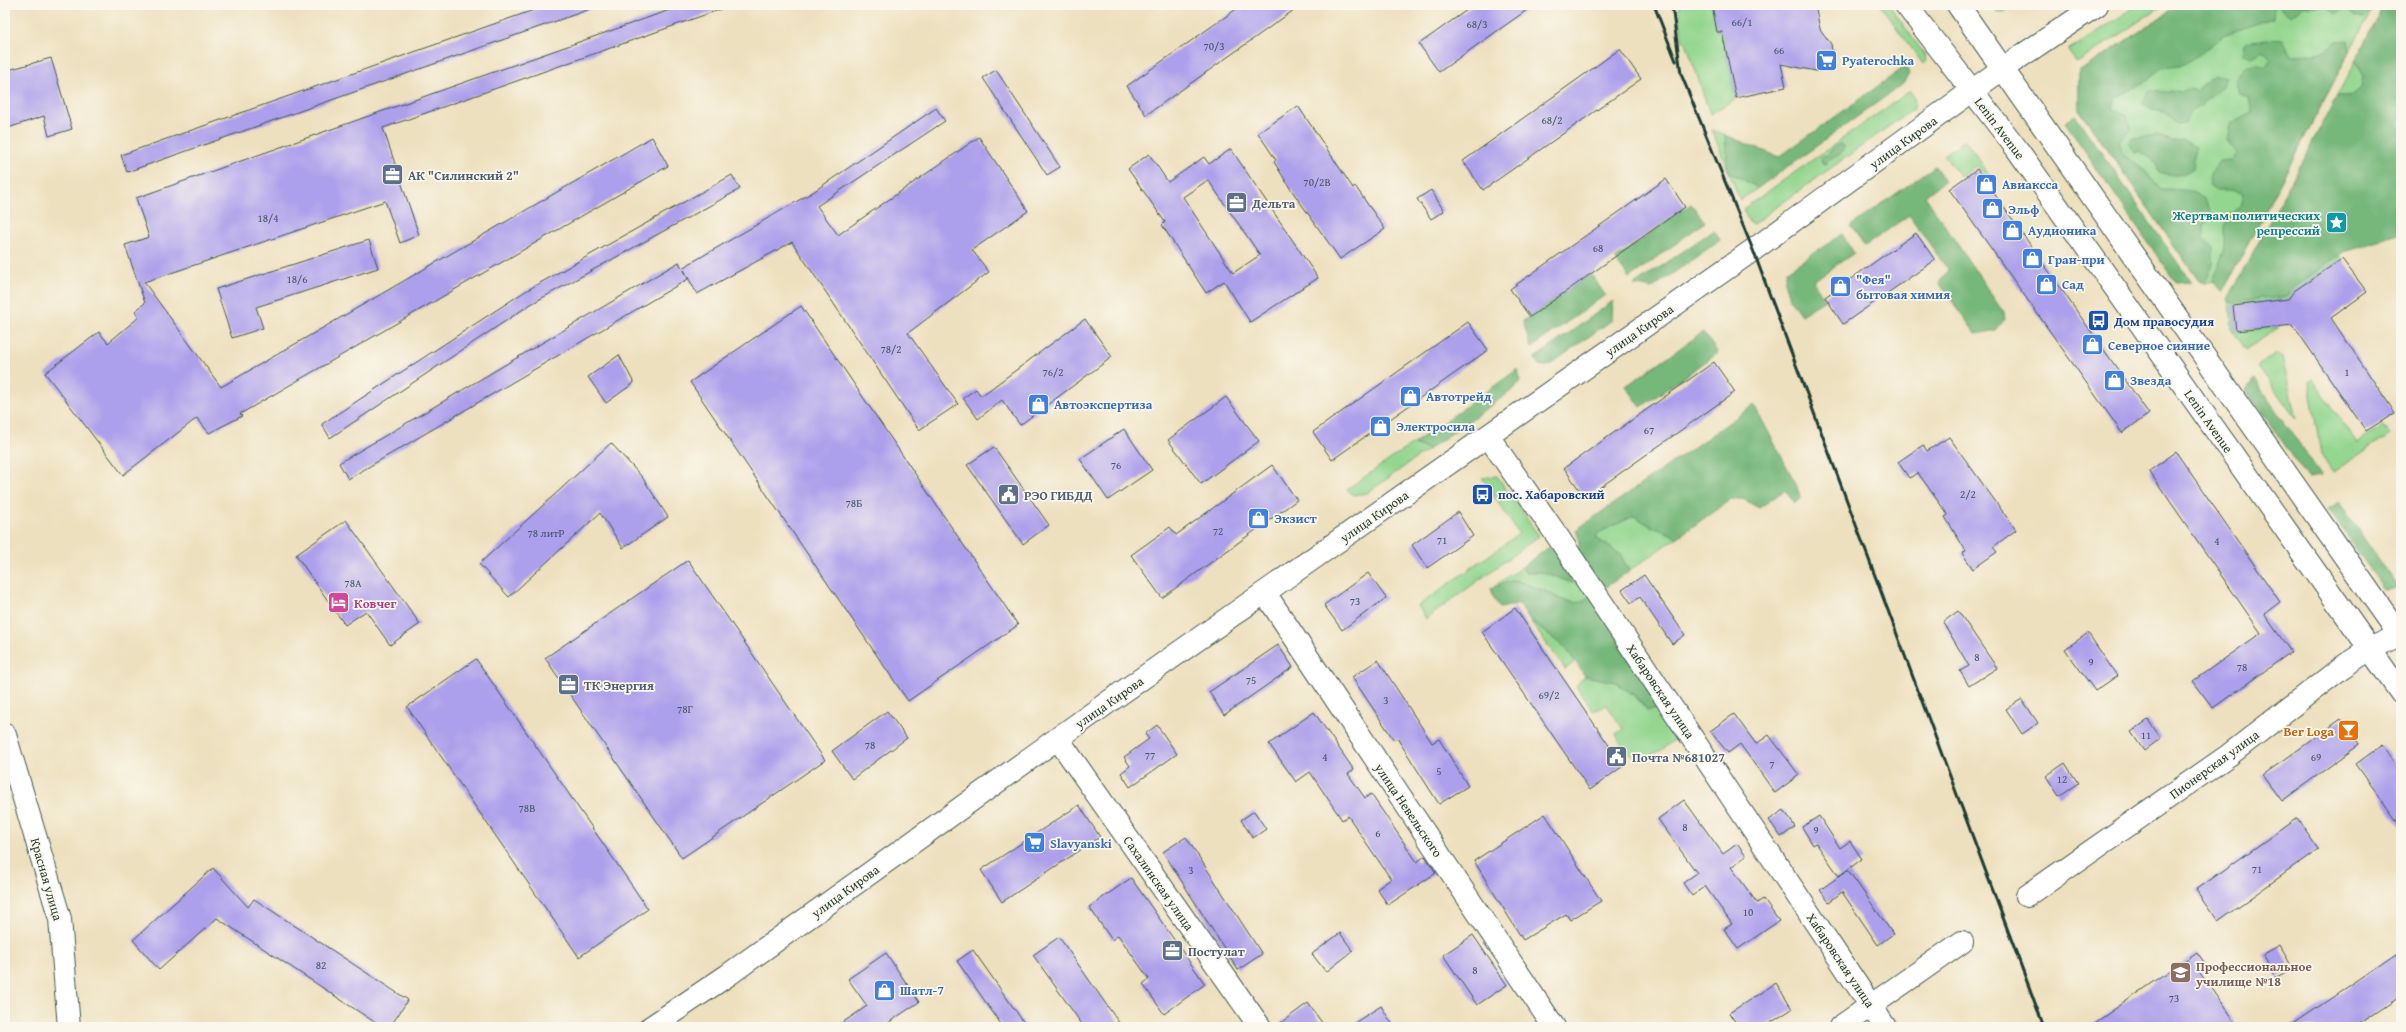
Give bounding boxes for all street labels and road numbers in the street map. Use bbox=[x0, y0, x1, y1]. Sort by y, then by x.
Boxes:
street label: Lenin Avenue bbox=[1970, 93, 2029, 163]
street label: улица Кирова bbox=[1865, 111, 1942, 174]
street label: улица Кирова bbox=[1600, 299, 1678, 362]
street label: Lenin Avenue bbox=[2180, 386, 2237, 457]
street label: улица Кирова bbox=[1335, 485, 1413, 548]
street label: Хабаровская улица bbox=[1622, 640, 1700, 743]
street label: улица Кирова bbox=[1070, 671, 1148, 734]
street label: Пионерская улица bbox=[2166, 725, 2264, 803]
street label: улица Невельского bbox=[1369, 759, 1447, 861]
street label: Сахалинская улица bbox=[1119, 832, 1199, 935]
street label: Красная улица bbox=[26, 836, 68, 923]
street label: улица Кирова bbox=[807, 860, 884, 923]
street label: Хабаровская улица bbox=[1802, 909, 1880, 1012]

